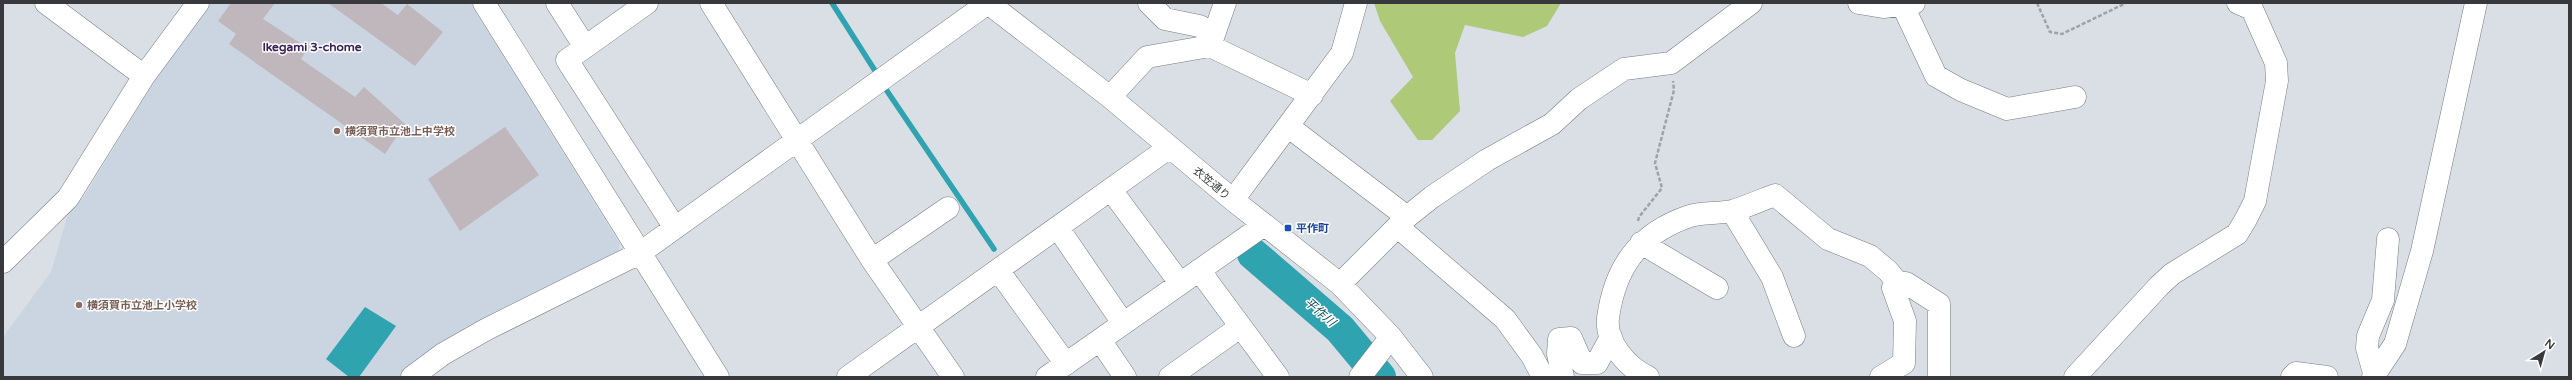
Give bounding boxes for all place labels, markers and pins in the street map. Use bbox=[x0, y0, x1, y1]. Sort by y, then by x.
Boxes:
place label: 横須賀市立池上中学校 bbox=[345, 125, 455, 138]
marker: 横須賀市立池上中学校 bbox=[332, 126, 342, 136]
place label: 平作町 bbox=[1296, 222, 1329, 235]
marker: 平作町 bbox=[1283, 223, 1293, 233]
place label: 横須賀市立池上小学校 bbox=[87, 299, 197, 312]
marker: 横須賀市立池上小学校 bbox=[74, 300, 84, 310]

